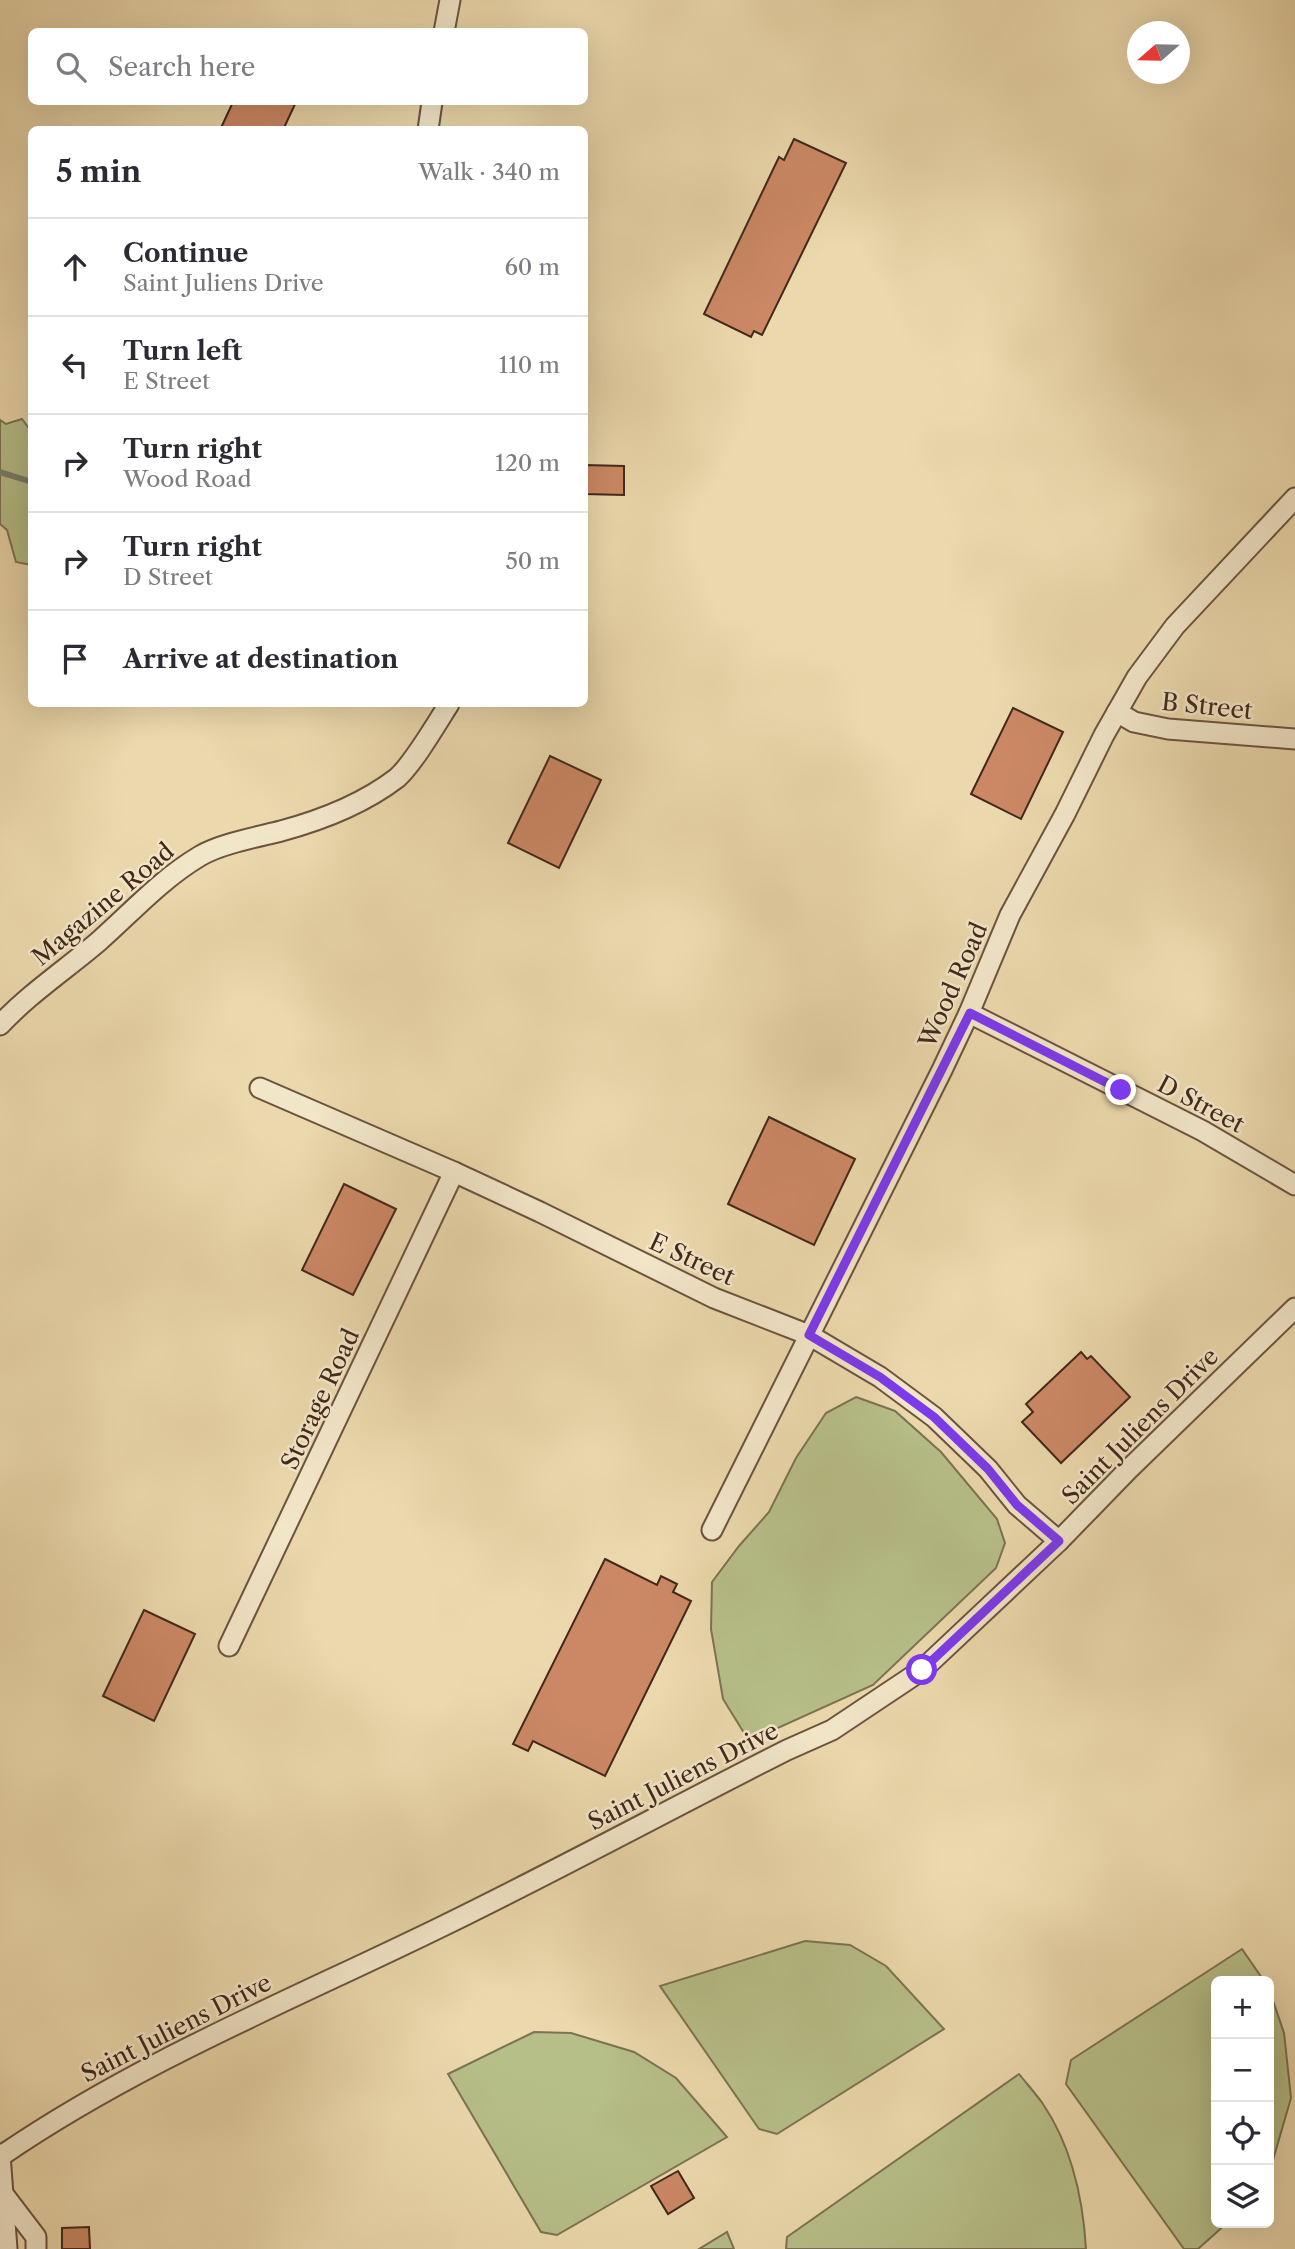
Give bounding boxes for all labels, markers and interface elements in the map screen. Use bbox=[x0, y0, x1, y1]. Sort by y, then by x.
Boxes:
north arrow bbox=[1127, 21, 1190, 84]
search box bbox=[28, 28, 588, 105]
icon: search bbox=[52, 48, 90, 86]
text: Search here bbox=[108, 51, 255, 83]
text: 5 min bbox=[56, 153, 141, 190]
text: Walk · 340 m bbox=[418, 158, 560, 186]
text: Continue bbox=[123, 237, 248, 269]
icon: ahead bbox=[56, 248, 94, 286]
text: 60 m bbox=[504, 253, 560, 281]
text: Saint Juliens Drive bbox=[123, 269, 324, 297]
text: Turn left bbox=[123, 335, 242, 367]
icon: left bbox=[56, 346, 94, 384]
text: 110 m bbox=[499, 351, 560, 379]
text: E Street bbox=[123, 367, 210, 395]
text: Turn right bbox=[123, 433, 262, 465]
icon: right bbox=[56, 444, 94, 482]
text: 120 m bbox=[495, 449, 560, 477]
text: Wood Road bbox=[123, 465, 251, 493]
text: Turn right bbox=[123, 531, 262, 563]
icon: right bbox=[56, 542, 94, 580]
text: 50 m bbox=[505, 547, 560, 575]
text: D Street bbox=[123, 563, 213, 591]
icon: arrive bbox=[56, 640, 94, 678]
text: Arrive at destination bbox=[123, 643, 398, 675]
street label: B Street bbox=[1160, 687, 1254, 725]
street label: Magazine Road bbox=[26, 836, 180, 972]
street label: Wood Road bbox=[912, 918, 994, 1053]
street label: D Street bbox=[1153, 1069, 1250, 1139]
route end bbox=[1105, 1074, 1136, 1105]
street label: E Street bbox=[645, 1227, 740, 1292]
street label: Storage Road bbox=[275, 1324, 365, 1474]
street label: Saint Juliens Drive bbox=[1056, 1342, 1224, 1510]
route start bbox=[906, 1654, 937, 1685]
street label: Saint Juliens Drive bbox=[583, 1716, 783, 1836]
street label: Saint Juliens Drive bbox=[76, 1968, 276, 2088]
map controls bbox=[1211, 1976, 1274, 2228]
button: + bbox=[1211, 1976, 1274, 2039]
button: − bbox=[1211, 2039, 1274, 2102]
button: locate bbox=[1211, 2102, 1274, 2165]
button: layers bbox=[1211, 2165, 1274, 2228]

